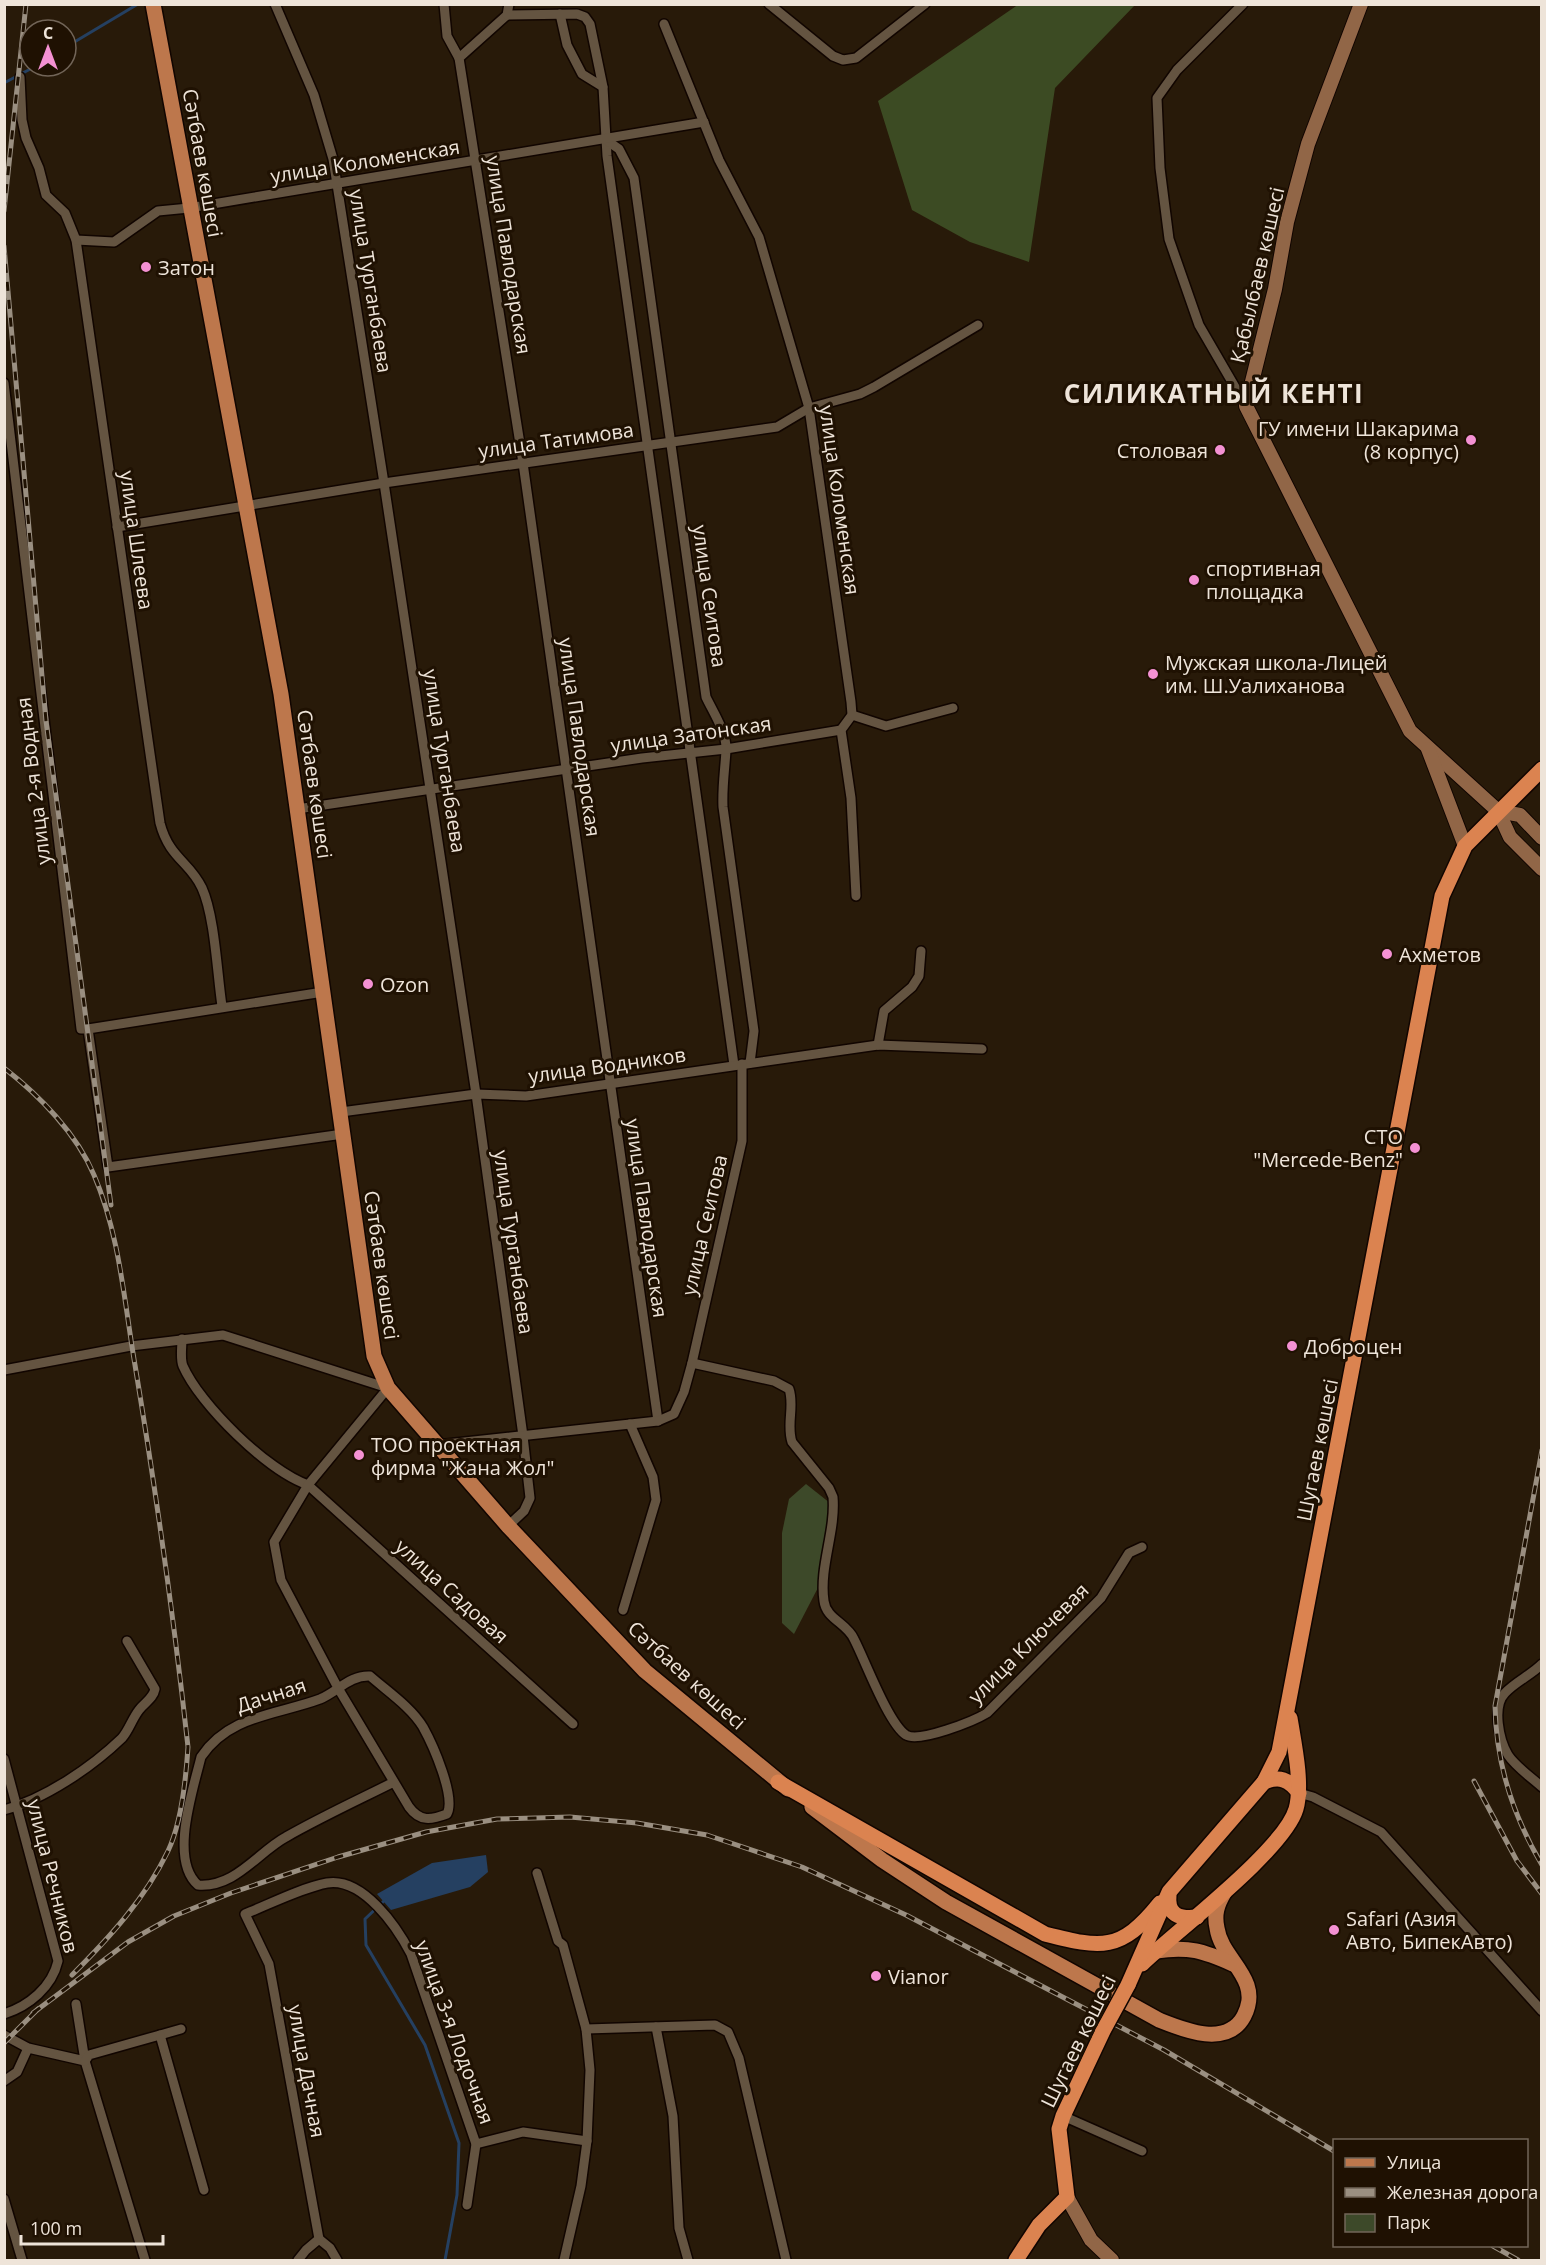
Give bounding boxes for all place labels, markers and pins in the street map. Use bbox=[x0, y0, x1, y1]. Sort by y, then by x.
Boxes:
place label: Затон bbox=[158, 254, 215, 281]
marker: Затон bbox=[139, 260, 153, 274]
place label: ГУ имени Шакарима (8 корпус) bbox=[1258, 415, 1459, 465]
marker: ГУ имени Шакарима (8 корпус) bbox=[1464, 433, 1478, 447]
place label: Столовая bbox=[1117, 437, 1208, 464]
marker: Столовая bbox=[1213, 443, 1227, 457]
place label: спортивная площадка bbox=[1206, 555, 1321, 605]
marker: спортивная площадка bbox=[1187, 573, 1201, 587]
place label: Мужская школа-Лицей им. Ш.Уалиханова bbox=[1165, 649, 1387, 699]
marker: Мужская школа-Лицей им. Ш.Уалиханова bbox=[1146, 667, 1160, 681]
place label: Ахметов bbox=[1399, 941, 1481, 968]
marker: Ахметов bbox=[1380, 947, 1394, 961]
place label: Ozon bbox=[380, 971, 429, 998]
marker: Ozon bbox=[361, 977, 375, 991]
place label: СТО "Mercede-Benz" bbox=[1253, 1123, 1403, 1173]
marker: СТО "Mercede-Benz" bbox=[1408, 1141, 1422, 1155]
place label: Доброцен bbox=[1304, 1333, 1402, 1360]
marker: Доброцен bbox=[1285, 1339, 1299, 1353]
place label: ТОО проектная фирма "Жана Жол" bbox=[371, 1431, 554, 1481]
marker: ТОО проектная фирма "Жана Жол" bbox=[352, 1448, 366, 1462]
place label: Safari (Азия Авто, БипекАвто) bbox=[1346, 1905, 1512, 1955]
marker: Safari (Азия Авто, БипекАвто) bbox=[1327, 1923, 1341, 1937]
place label: Vianor bbox=[888, 1963, 949, 1990]
marker: Vianor bbox=[869, 1969, 883, 1983]

